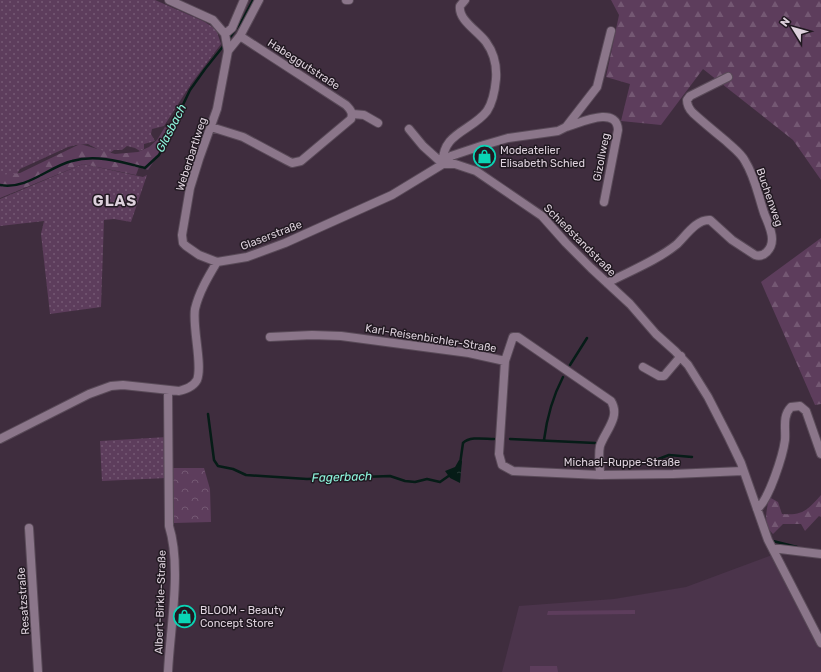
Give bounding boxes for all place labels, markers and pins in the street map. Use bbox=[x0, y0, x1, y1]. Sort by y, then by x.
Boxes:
shop icon: Modeatelier Elisabeth Schied bbox=[471, 143, 497, 169]
place label: Modeatelier Elisabeth Schied bbox=[500, 144, 585, 170]
shop icon: BLOOM - Beauty Concept Store bbox=[172, 603, 198, 629]
place label: BLOOM - Beauty Concept Store bbox=[200, 604, 284, 630]

